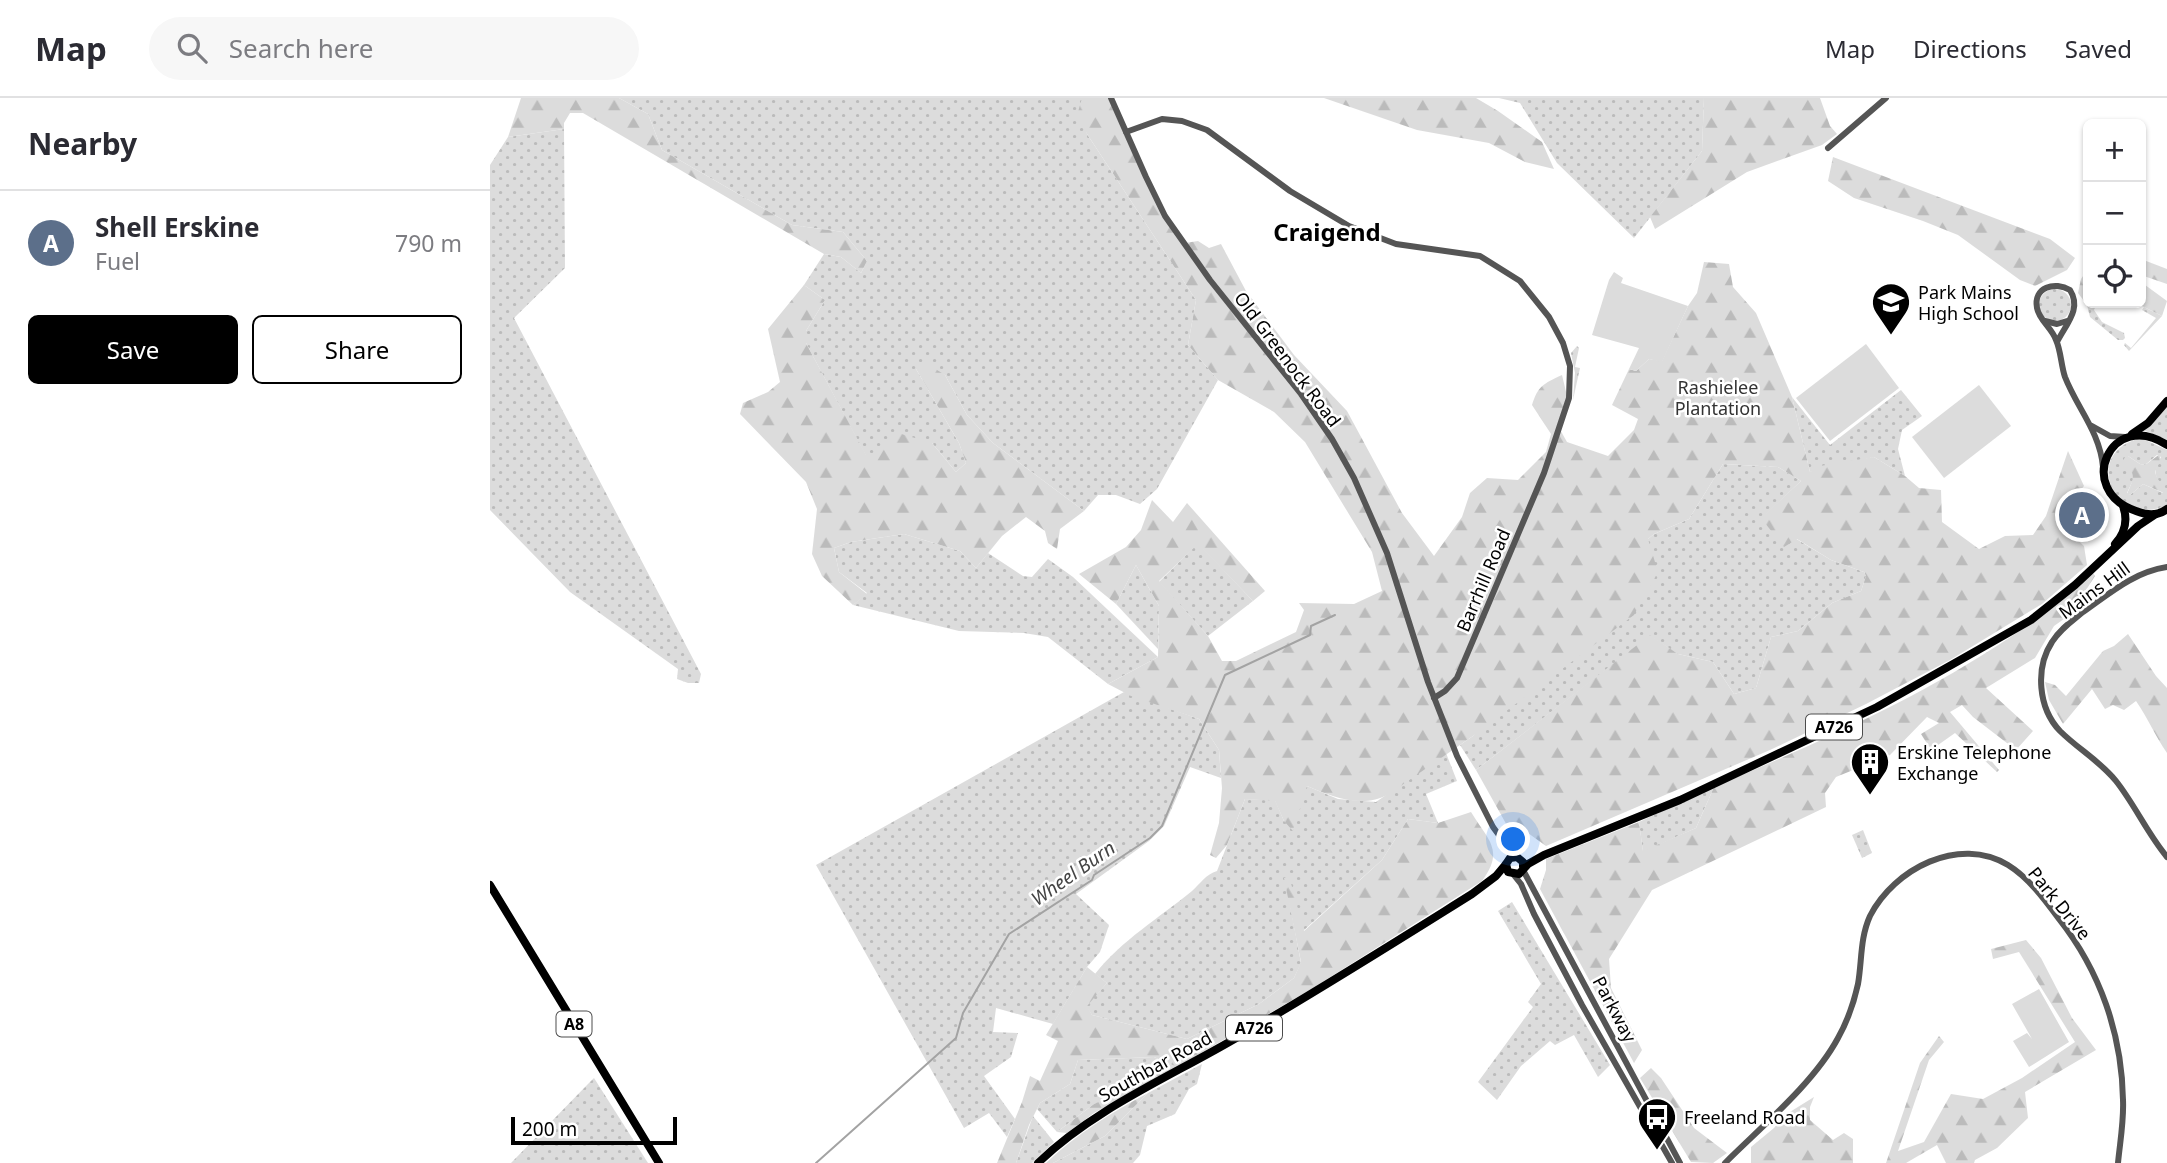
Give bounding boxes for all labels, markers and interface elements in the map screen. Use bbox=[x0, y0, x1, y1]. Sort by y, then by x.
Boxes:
search box bbox=[149, 17, 639, 80]
text: Map bbox=[35, 26, 107, 71]
icon: search bbox=[173, 29, 211, 67]
text: Search here bbox=[229, 30, 373, 66]
text: Map bbox=[1825, 32, 1875, 65]
text: Directions bbox=[1913, 32, 2027, 65]
text: Saved bbox=[2065, 32, 2132, 65]
map controls bbox=[2083, 119, 2146, 308]
button: + bbox=[2083, 119, 2146, 182]
text: Nearby bbox=[28, 123, 137, 164]
button: − bbox=[2083, 182, 2146, 245]
text: Shell Erskine bbox=[95, 209, 260, 245]
district label: Craigend bbox=[1273, 215, 1381, 248]
text: A bbox=[43, 227, 59, 259]
text: 790 m bbox=[395, 227, 462, 259]
text: Fuel bbox=[95, 245, 140, 277]
button: locate bbox=[2083, 245, 2146, 308]
place label: Park Mains High School bbox=[1918, 280, 2019, 325]
school or university icon: Park Mains High School bbox=[1870, 281, 1912, 336]
street label: Old Greenock Road bbox=[1229, 287, 1347, 431]
button: Save bbox=[28, 315, 238, 384]
button: Share bbox=[252, 315, 462, 384]
park label: Rashielee Plantation bbox=[1675, 375, 1761, 420]
pin: A bbox=[2059, 489, 2105, 541]
street label: Barrhill Road bbox=[1451, 525, 1515, 635]
street label: Mains Hill bbox=[2053, 556, 2135, 624]
road number: A726 bbox=[1806, 714, 1862, 740]
place label: Erskine Telephone Exchange bbox=[1897, 740, 2051, 785]
building icon: Erskine Telephone Exchange bbox=[1849, 741, 1891, 796]
your location bbox=[1496, 822, 1530, 856]
water label: Wheel Burn bbox=[1026, 835, 1120, 911]
street label: Park Drive bbox=[2023, 862, 2097, 944]
street label: Parkway bbox=[1588, 972, 1643, 1047]
road number: A8 bbox=[556, 1012, 592, 1036]
road number: A726 bbox=[1226, 1016, 1282, 1040]
street label: Southbar Road bbox=[1094, 1025, 1216, 1107]
bus stop icon: Freeland Road bbox=[1636, 1096, 1678, 1151]
place label: Freeland Road bbox=[1684, 1105, 1806, 1129]
scale bar bbox=[511, 1114, 677, 1146]
text: 200 m bbox=[522, 1116, 577, 1142]

